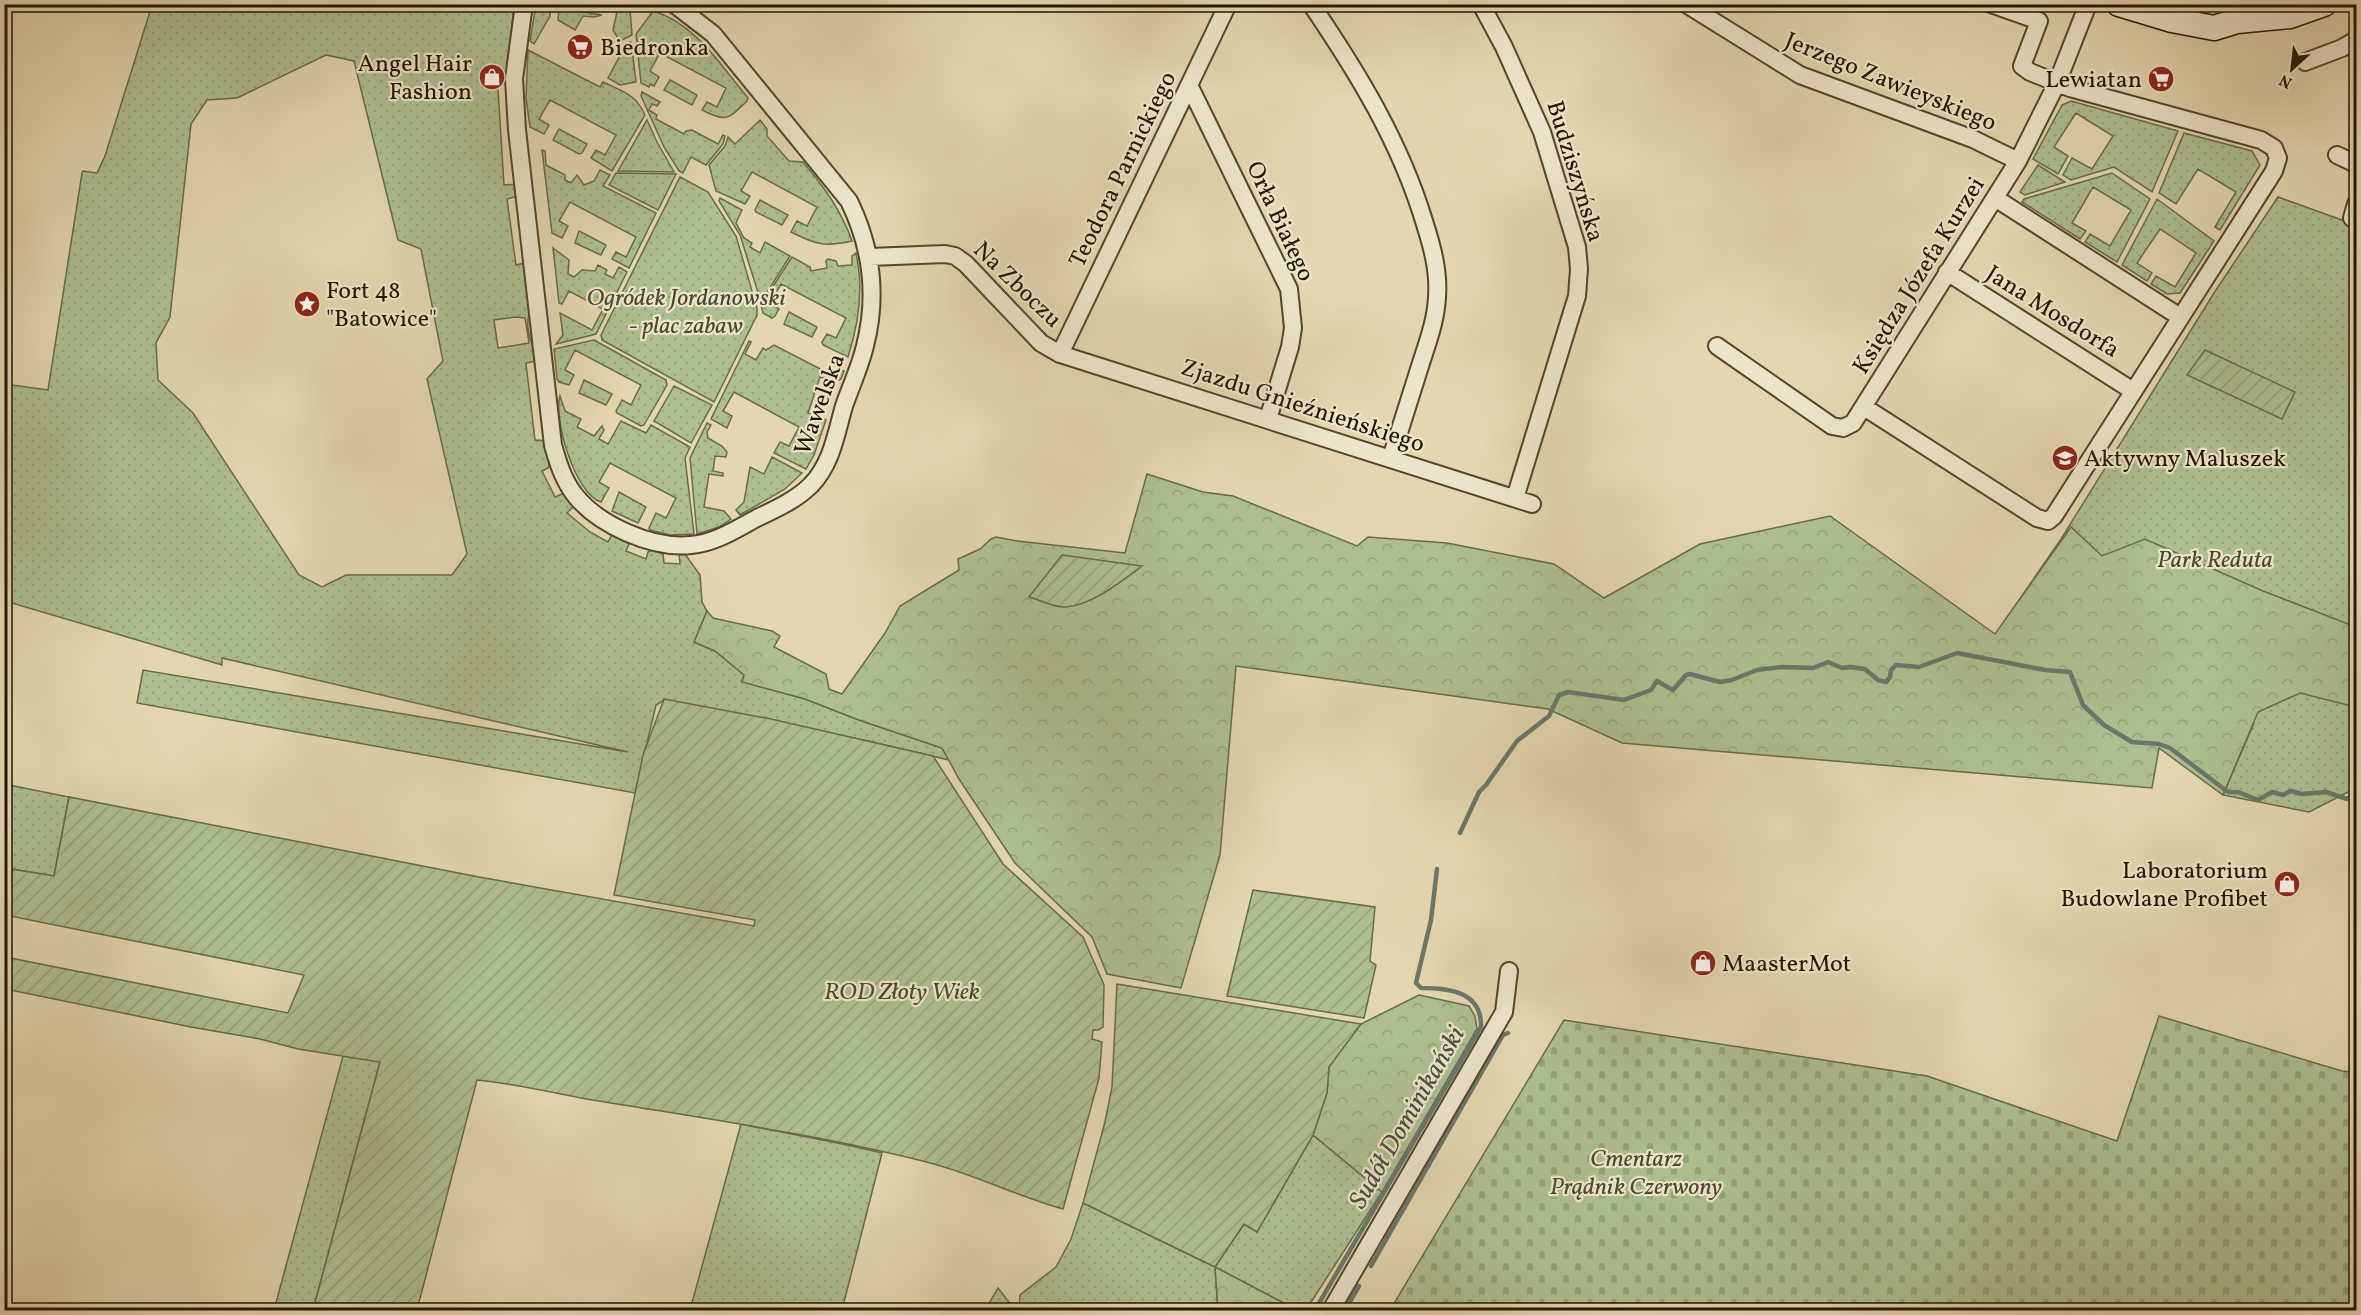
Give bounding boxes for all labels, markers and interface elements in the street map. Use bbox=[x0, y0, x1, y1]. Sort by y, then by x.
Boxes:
street label: Jerzego Zawieyskiego bbox=[1779, 25, 2001, 141]
supermarket icon: Biedronka bbox=[565, 32, 595, 62]
place label: Biedronka bbox=[600, 32, 709, 66]
north arrow bbox=[2262, 39, 2322, 99]
place label: Angel Hair Fashion bbox=[358, 48, 472, 110]
shop icon: Angel Hair Fashion bbox=[477, 62, 507, 92]
place label: Lewiatan bbox=[2045, 64, 2142, 98]
supermarket icon: Lewiatan bbox=[2146, 64, 2176, 94]
street label: Teodora Parnickiego bbox=[1062, 66, 1186, 273]
text: N bbox=[2276, 68, 2296, 93]
street label: Budziszyńska bbox=[1536, 97, 1612, 246]
street label: Orła Białego bbox=[1236, 156, 1322, 288]
street label: Księdza Józefa Kurzei bbox=[1845, 171, 1994, 381]
street label: Na Zboczu bbox=[965, 234, 1069, 337]
street label: Jana Mosdorfa bbox=[1978, 258, 2126, 367]
place label: Fort 48 "Batowice" bbox=[326, 275, 437, 337]
park label: Ogródek Jordanowski - plac zabaw bbox=[586, 282, 787, 344]
place icon: Fort 48 "Batowice" bbox=[292, 289, 322, 319]
street label: Wawelska bbox=[787, 349, 855, 460]
street label: Zjazdu Gnieźnieńskiego bbox=[1176, 351, 1429, 462]
school or university icon: Aktywny Maluszek bbox=[2050, 443, 2080, 473]
place label: Aktywny Maluszek bbox=[2084, 443, 2286, 477]
park label: Park Reduta bbox=[2157, 544, 2273, 578]
place label: Laboratorium Budowlane Profibet bbox=[2060, 855, 2268, 917]
shop icon: Laboratorium Budowlane Profibet bbox=[2272, 869, 2302, 899]
shop icon: MaasterMot bbox=[1688, 948, 1718, 978]
place label: MaasterMot bbox=[1722, 948, 1851, 982]
park label: ROD Złoty Wiek bbox=[824, 976, 980, 1010]
water label: Sudół Dominikański bbox=[1341, 1020, 1475, 1216]
park label: Cmentarz Prądnik Czerwony bbox=[1550, 1143, 1722, 1205]

